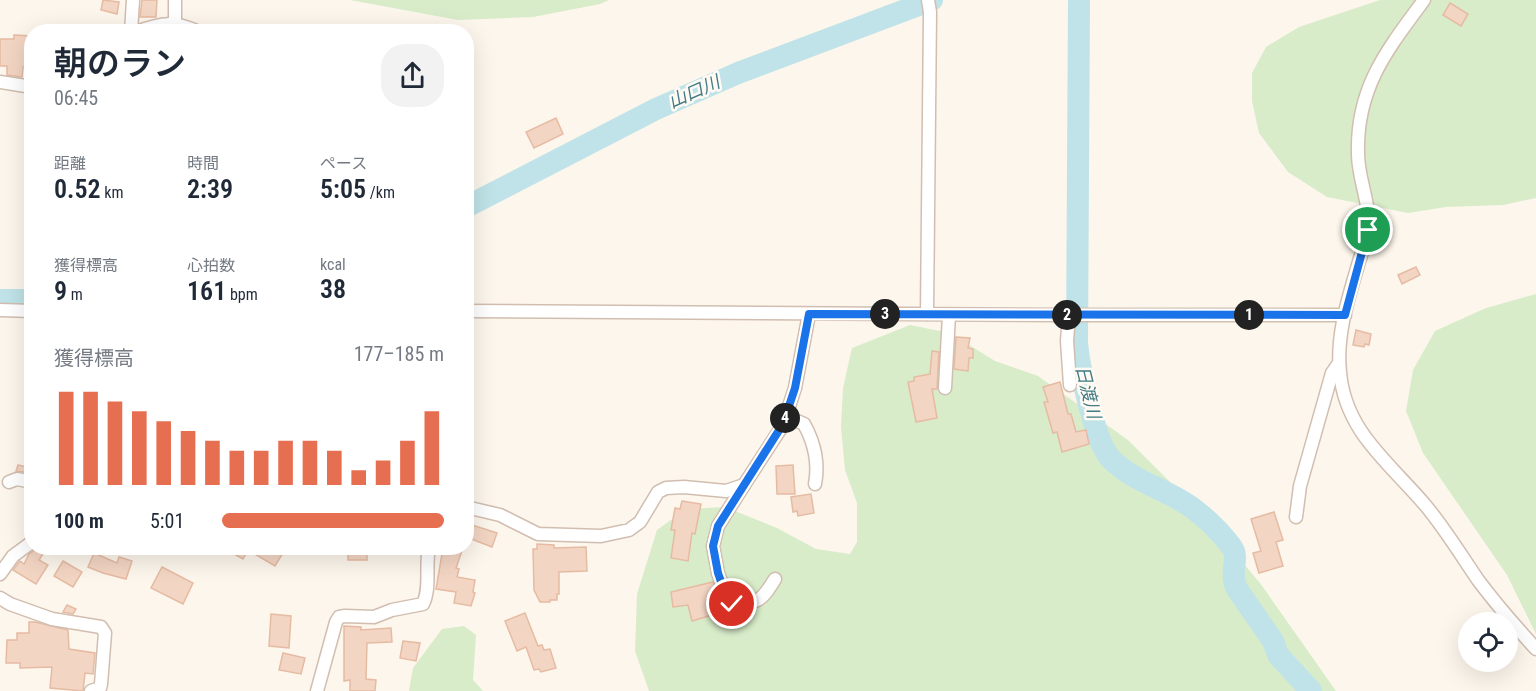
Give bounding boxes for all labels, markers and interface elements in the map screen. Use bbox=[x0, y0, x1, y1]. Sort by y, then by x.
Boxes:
text: 朝のラン bbox=[54, 44, 186, 83]
button: share bbox=[381, 44, 444, 107]
water label: 山口川 bbox=[665, 70, 725, 112]
text: 06:45 bbox=[54, 86, 98, 110]
text: 距離 bbox=[54, 154, 86, 173]
text: 時間 bbox=[187, 154, 219, 173]
text: ペース bbox=[320, 154, 367, 173]
text: 0.52 bbox=[54, 174, 101, 204]
text: 2:39 bbox=[187, 174, 233, 204]
text: 5:05 bbox=[320, 174, 366, 204]
text: km bbox=[101, 183, 124, 202]
text: /km bbox=[366, 183, 395, 202]
pin bbox=[1342, 204, 1393, 255]
icon: arrive bbox=[1351, 213, 1384, 246]
text: kcal bbox=[320, 255, 346, 274]
text: 獲得標高 bbox=[54, 256, 118, 275]
text: 心拍数 bbox=[187, 256, 235, 275]
text: 38 bbox=[320, 274, 346, 304]
text: 9 bbox=[54, 276, 67, 306]
text: 161 bbox=[187, 276, 226, 306]
text: m bbox=[67, 285, 83, 304]
text: bpm bbox=[226, 285, 258, 304]
pin: 3 bbox=[870, 299, 900, 329]
pin: 2 bbox=[1052, 300, 1082, 330]
pin: 1 bbox=[1234, 300, 1264, 330]
text: 3 bbox=[881, 304, 889, 323]
text: 2 bbox=[1063, 305, 1071, 324]
text: 1 bbox=[1245, 305, 1253, 324]
text: 177–185 m bbox=[354, 342, 444, 366]
text: 獲得標高 bbox=[54, 346, 134, 370]
water label: 日渡川 bbox=[1072, 363, 1106, 423]
pin: 4 bbox=[770, 403, 800, 433]
text: 4 bbox=[781, 408, 789, 427]
text: 100 m bbox=[54, 509, 104, 533]
text: 5:01 bbox=[150, 509, 184, 533]
pin bbox=[706, 578, 757, 629]
icon: check bbox=[715, 587, 748, 620]
map controls bbox=[1458, 612, 1518, 672]
button: locate bbox=[1458, 612, 1518, 672]

